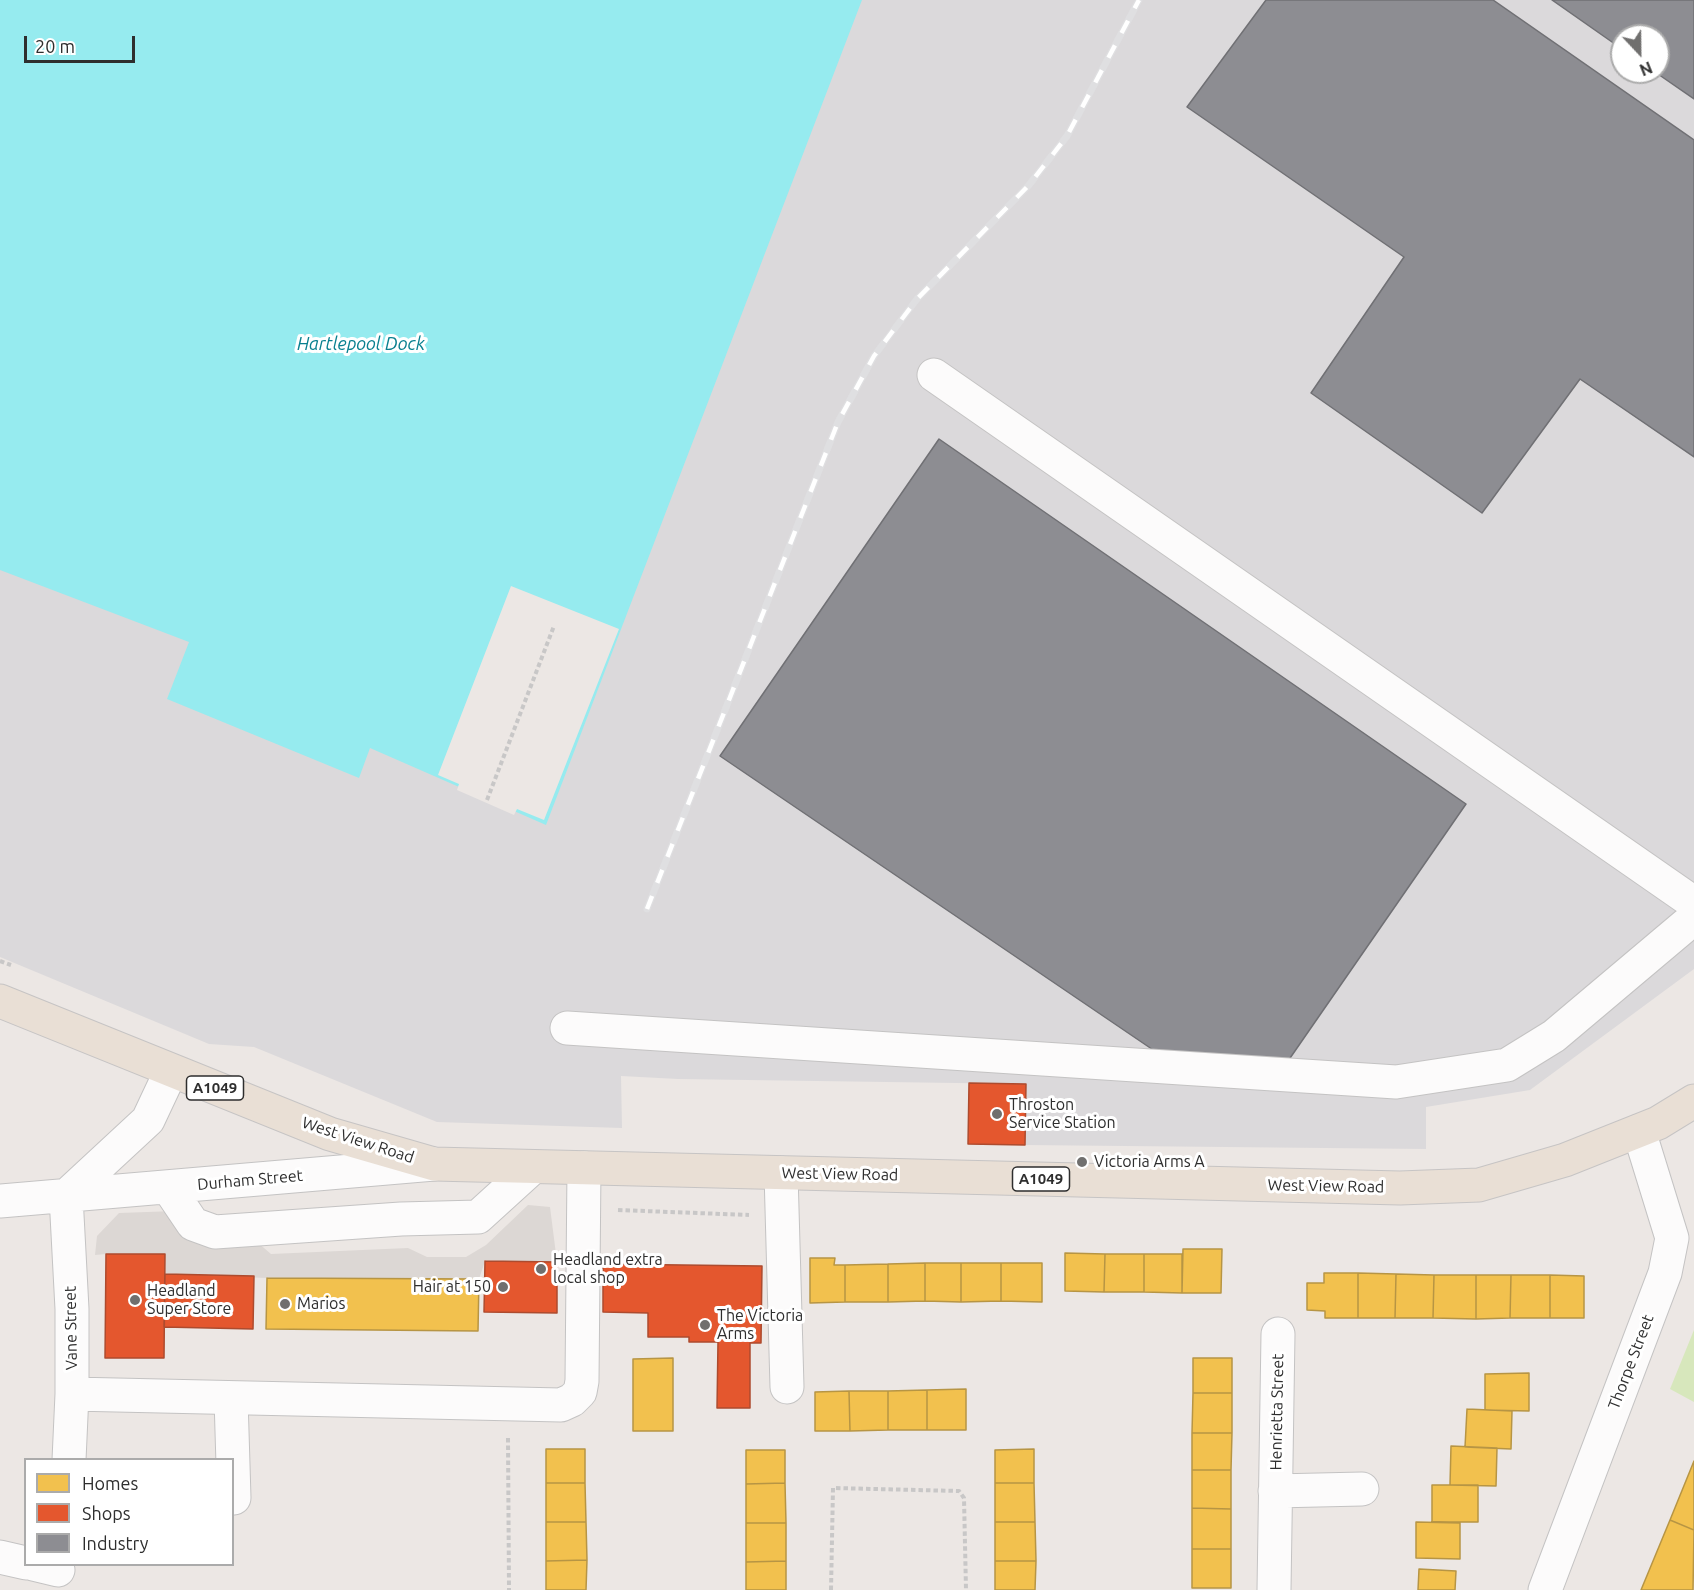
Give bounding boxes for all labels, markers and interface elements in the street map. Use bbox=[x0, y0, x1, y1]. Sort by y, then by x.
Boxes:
scale bar bbox=[27, 24, 138, 62]
north arrow bbox=[1610, 24, 1670, 84]
text: 20 m bbox=[35, 36, 75, 56]
text: N bbox=[1637, 58, 1655, 79]
water label: Hartlepool Dock bbox=[297, 333, 425, 355]
road number: A1049 bbox=[186, 1076, 244, 1100]
place label: Throston Service Station bbox=[1009, 1095, 1116, 1133]
marker: Throston Service Station bbox=[990, 1107, 1004, 1121]
street label: West View Road bbox=[300, 1113, 416, 1167]
place label: Victoria Arms A bbox=[1094, 1152, 1205, 1172]
marker: Victoria Arms A bbox=[1075, 1155, 1089, 1169]
street label: West View Road bbox=[782, 1163, 898, 1185]
street label: Durham Street bbox=[196, 1166, 304, 1194]
road number: A1049 bbox=[1012, 1167, 1070, 1191]
street label: West View Road bbox=[1268, 1175, 1384, 1197]
place label: Headland extra local shop bbox=[553, 1250, 663, 1288]
marker: Headland extra local shop bbox=[534, 1262, 548, 1276]
place label: Hair at 150 bbox=[413, 1277, 491, 1297]
marker: Hair at 150 bbox=[496, 1280, 510, 1294]
place label: Headland Super Store bbox=[147, 1281, 231, 1319]
street label: Vane Street bbox=[61, 1286, 81, 1370]
marker: Headland Super Store bbox=[128, 1293, 142, 1307]
place label: Marios bbox=[297, 1294, 345, 1314]
marker: Marios bbox=[278, 1297, 292, 1311]
place label: The Victoria Arms bbox=[717, 1306, 803, 1344]
street label: Thorpe Street bbox=[1604, 1312, 1658, 1412]
marker: The Victoria Arms bbox=[698, 1318, 712, 1332]
street label: Henrietta Street bbox=[1266, 1353, 1288, 1471]
legend bbox=[24, 1458, 234, 1566]
text: Homes bbox=[82, 1473, 138, 1493]
text: Shops bbox=[82, 1503, 131, 1523]
text: Industry bbox=[82, 1533, 148, 1553]

